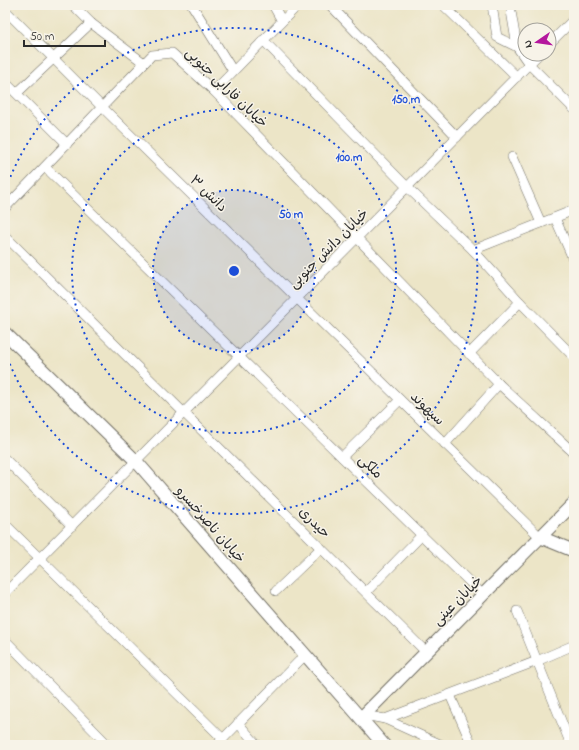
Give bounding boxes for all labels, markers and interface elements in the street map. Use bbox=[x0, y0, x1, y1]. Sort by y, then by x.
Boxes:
scale bar bbox=[24, 22, 105, 48]
north arrow bbox=[517, 22, 557, 62]
text: 50 m bbox=[30, 28, 54, 46]
text: N bbox=[520, 39, 537, 49]
street label: خیابان فارابی جنوبی bbox=[180, 43, 272, 133]
text: 150 m bbox=[392, 91, 421, 109]
text: 100 m bbox=[336, 149, 363, 167]
street label: دانش ۳ bbox=[184, 171, 232, 217]
street label: خیابان دانش جنوبی bbox=[284, 204, 374, 294]
text: 50 m bbox=[279, 206, 304, 224]
centre of rings bbox=[227, 264, 241, 278]
street label: سپهوند bbox=[405, 387, 449, 431]
street label: ملکی bbox=[353, 450, 387, 484]
street label: خیابان ناصرخسرو bbox=[169, 481, 250, 568]
street label: حیدری bbox=[293, 502, 335, 544]
street label: خیابان عینی bbox=[428, 571, 488, 631]

